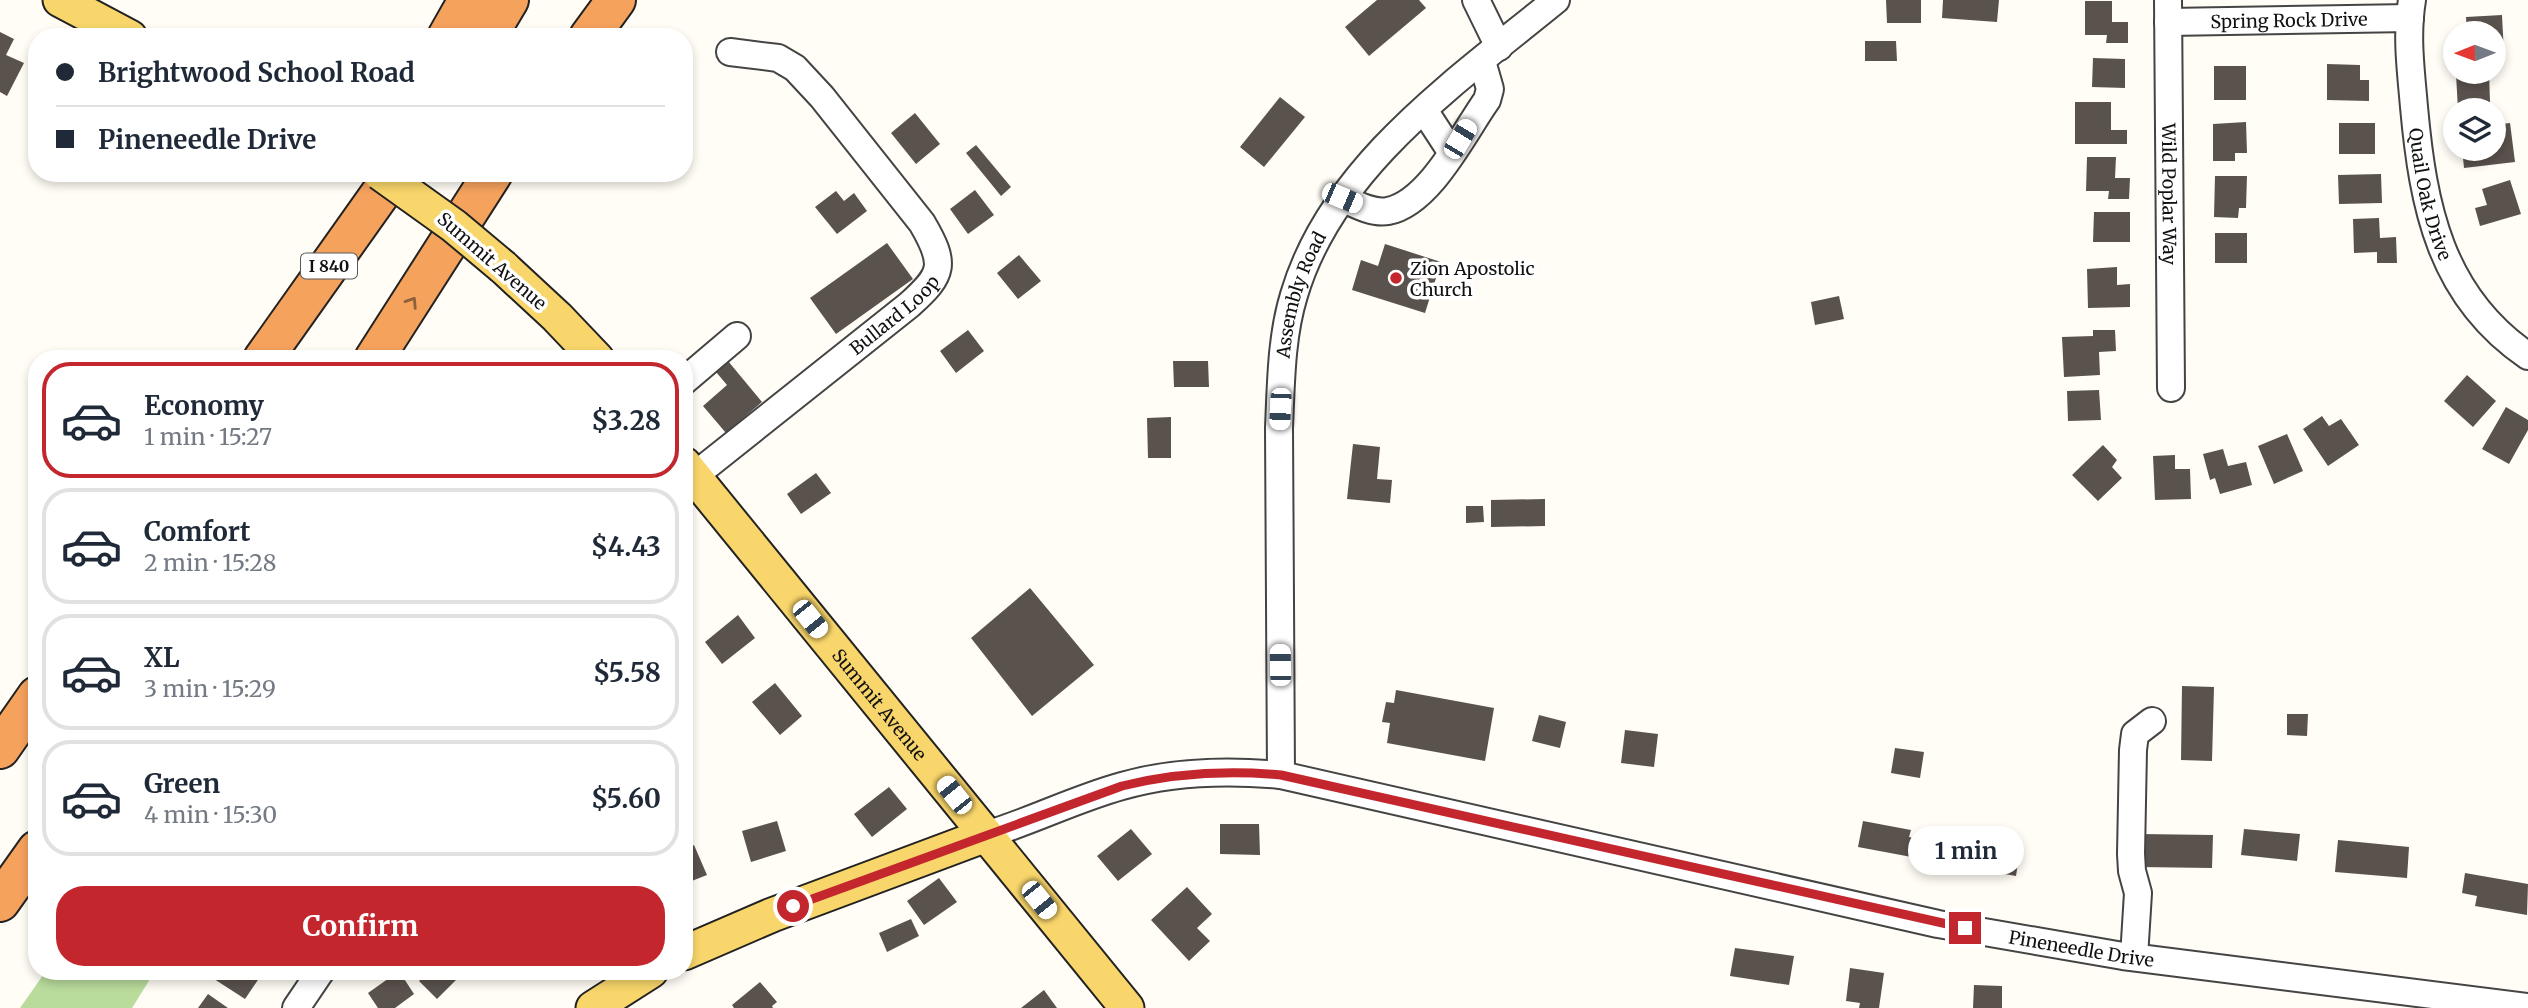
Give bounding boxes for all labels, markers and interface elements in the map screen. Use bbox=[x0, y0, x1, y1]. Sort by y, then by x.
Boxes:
street label: Spring Rock Drive bbox=[2210, 7, 2368, 33]
north arrow bbox=[2443, 21, 2506, 84]
map controls bbox=[2443, 21, 2506, 161]
text: Brightwood School Road bbox=[98, 56, 415, 89]
button: layers bbox=[2443, 98, 2506, 161]
car bbox=[1441, 116, 1480, 162]
street label: Wild Poplar Way bbox=[2157, 122, 2182, 265]
text: Pineneedle Drive bbox=[98, 123, 316, 156]
street label: Quail Oak Drive bbox=[2405, 127, 2457, 264]
car bbox=[1319, 180, 1366, 216]
street label: Summit Avenue bbox=[433, 207, 551, 315]
street label: Assembly Road bbox=[1271, 227, 1331, 360]
road number: I 840 bbox=[301, 254, 357, 278]
place label: Zion Apostolic Church bbox=[1410, 257, 1535, 301]
marker: Zion Apostolic Church bbox=[1388, 270, 1404, 286]
street label: Bullard Loop bbox=[845, 271, 944, 360]
one-way arrow bbox=[403, 296, 416, 309]
car bbox=[1269, 387, 1292, 431]
icon: car bbox=[60, 389, 123, 452]
text: Economy bbox=[144, 389, 264, 422]
text: $3.28 bbox=[591, 404, 661, 437]
text: 1 min · 15:27 bbox=[144, 422, 272, 451]
icon: car bbox=[60, 515, 123, 578]
text: Comfort bbox=[144, 515, 250, 548]
text: $4.43 bbox=[591, 530, 661, 563]
text: 2 min · 15:28 bbox=[144, 548, 276, 577]
car bbox=[789, 596, 832, 642]
icon: car bbox=[60, 641, 123, 704]
text: XL bbox=[144, 641, 180, 674]
street label: Summit Avenue bbox=[827, 644, 932, 765]
car bbox=[1270, 644, 1291, 686]
text: $5.58 bbox=[593, 656, 661, 689]
text: 3 min · 15:29 bbox=[144, 674, 276, 703]
icon: car bbox=[60, 767, 123, 830]
text: Green bbox=[144, 767, 220, 800]
car bbox=[933, 772, 976, 818]
text: $5.60 bbox=[591, 782, 661, 815]
text: 4 min · 15:30 bbox=[144, 800, 277, 829]
callout: 1 min bbox=[1907, 827, 2023, 876]
text: 1 min bbox=[1935, 836, 1997, 865]
car bbox=[1018, 877, 1061, 923]
button: Confirm bbox=[56, 886, 665, 966]
route start bbox=[777, 890, 809, 922]
route end bbox=[1949, 912, 1981, 944]
street label: Pineneedle Drive bbox=[2007, 925, 2155, 971]

